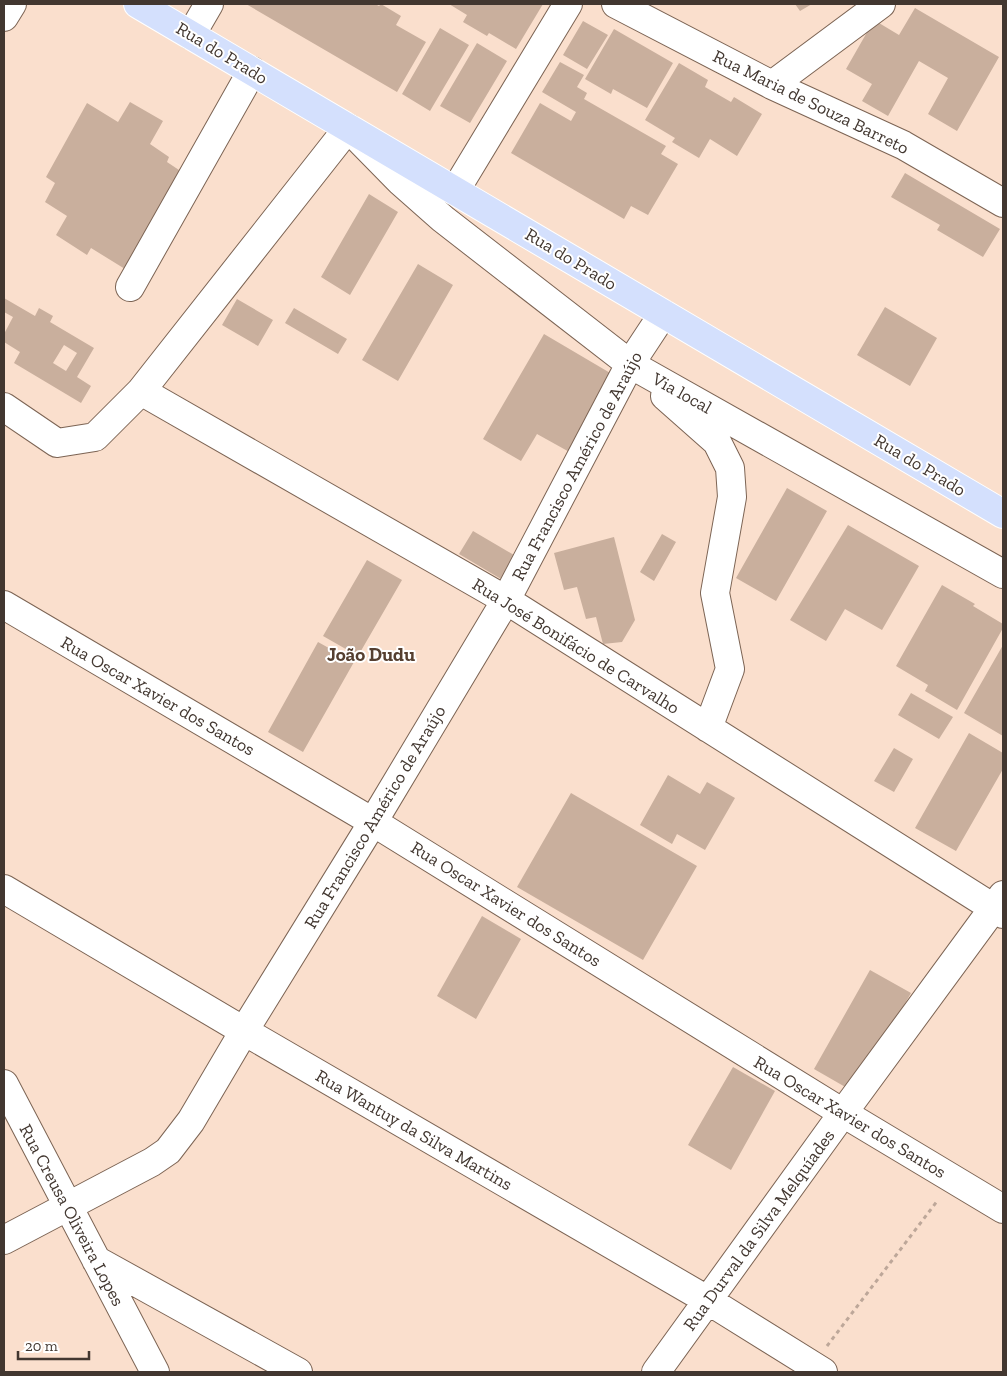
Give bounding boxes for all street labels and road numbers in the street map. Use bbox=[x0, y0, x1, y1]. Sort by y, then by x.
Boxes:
street label: Rua do Prado bbox=[172, 17, 272, 89]
street label: Rua Maria de Souza Barreto bbox=[709, 45, 913, 159]
street label: Rua do Prado bbox=[521, 223, 621, 295]
street label: Rua Francisco Américo de Araújo bbox=[507, 348, 647, 584]
street label: Via local bbox=[647, 367, 716, 418]
street label: Rua do Prado bbox=[870, 429, 970, 501]
street label: Rua José Bonifácio de Carvalho bbox=[468, 573, 684, 719]
street label: Rua Oscar Xavier dos Santos bbox=[57, 631, 259, 761]
street label: Rua Francisco Américo de Araújo bbox=[300, 701, 450, 933]
street label: Rua Oscar Xavier dos Santos bbox=[407, 836, 605, 972]
street label: Rua Oscar Xavier dos Santos bbox=[750, 1051, 950, 1183]
street label: Rua Wantuy da Silva Martins bbox=[312, 1065, 516, 1195]
street label: Rua Creusa Oliveira Lopes bbox=[15, 1120, 129, 1310]
street label: Rua Durval da Silva Melquíades bbox=[679, 1125, 839, 1335]

